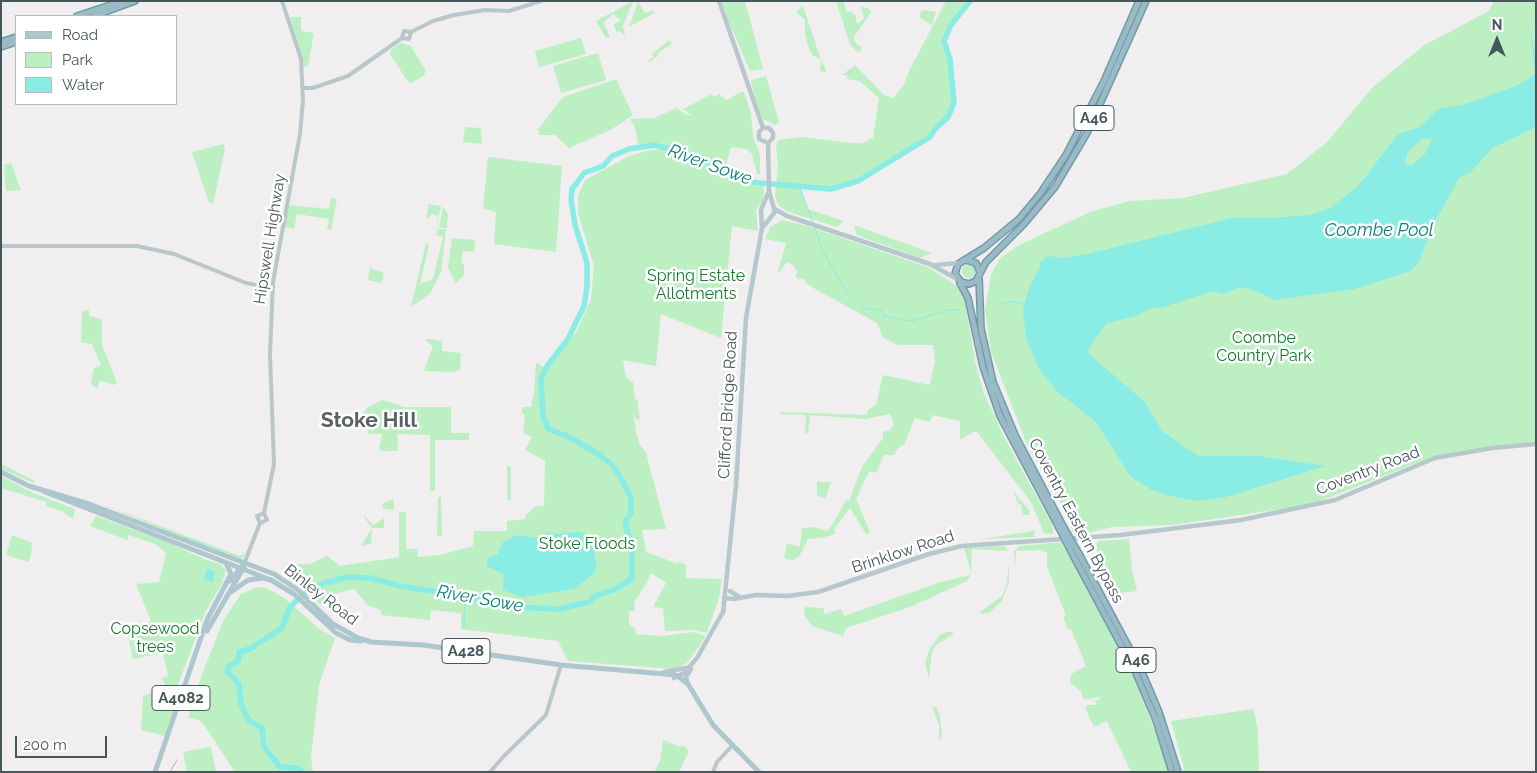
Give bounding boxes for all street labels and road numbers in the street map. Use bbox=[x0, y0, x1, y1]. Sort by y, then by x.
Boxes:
road number: A46 bbox=[1074, 106, 1114, 130]
street label: Hipswell Highway bbox=[250, 172, 290, 306]
street label: Clifford Bridge Road bbox=[715, 330, 741, 480]
street label: Coventry Eastern Bypass bbox=[1024, 435, 1128, 607]
street label: Coventry Road bbox=[1314, 442, 1422, 500]
street label: Brinklow Road bbox=[849, 526, 957, 578]
street label: Binley Road bbox=[280, 560, 362, 630]
road number: A428 bbox=[442, 638, 490, 664]
road number: A46 bbox=[1116, 648, 1156, 672]
road number: A4082 bbox=[152, 686, 210, 710]

